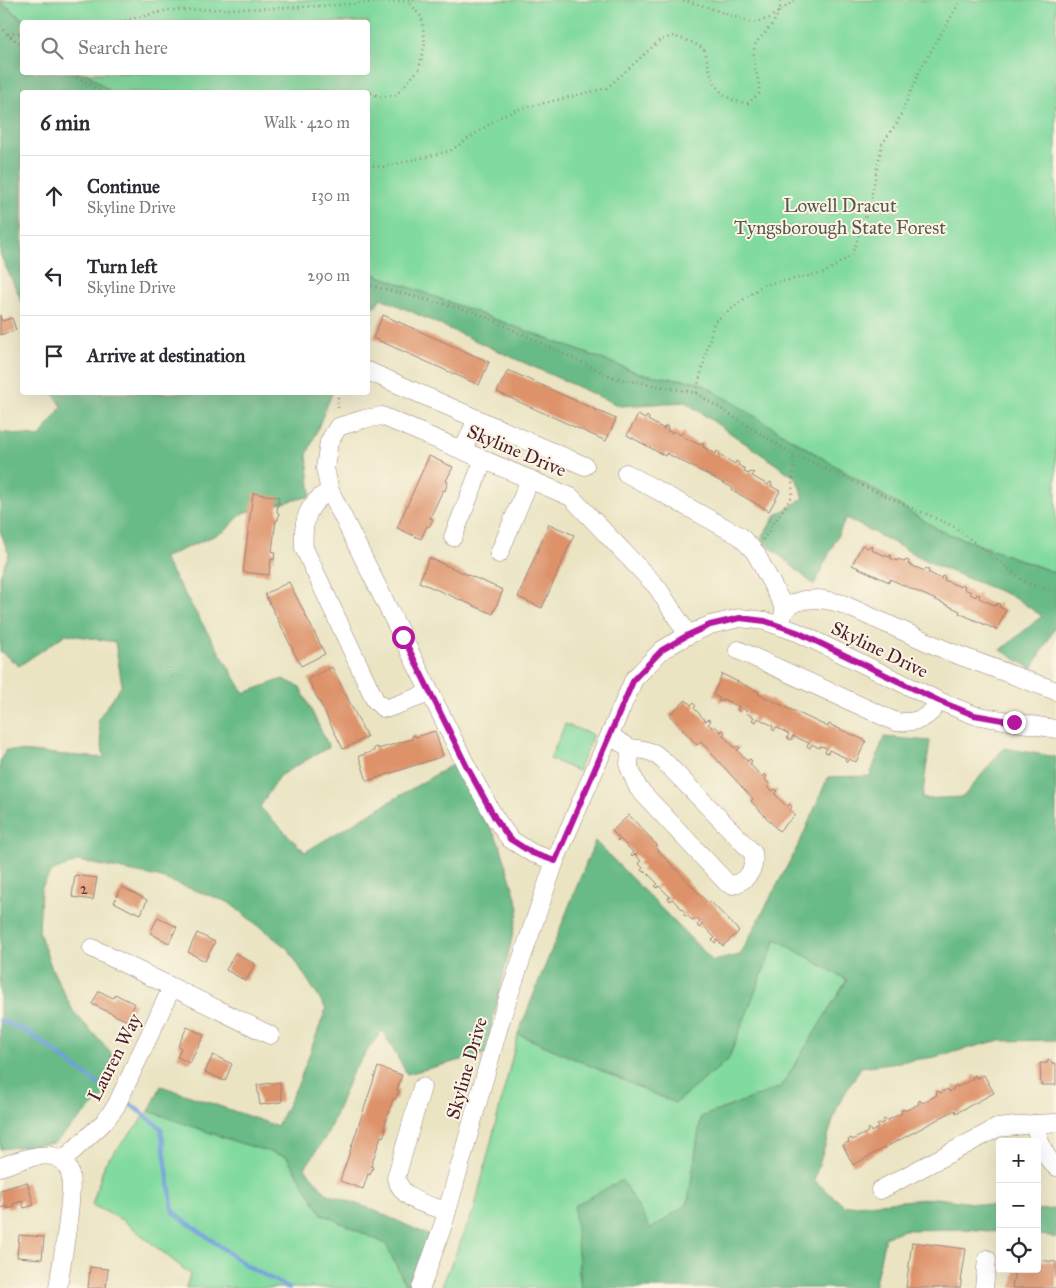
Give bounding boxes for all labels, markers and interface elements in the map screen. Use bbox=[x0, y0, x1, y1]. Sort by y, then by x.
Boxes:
search box bbox=[20, 20, 370, 75]
icon: search bbox=[38, 34, 66, 62]
text: Search here bbox=[78, 36, 168, 59]
text: 6 min bbox=[40, 110, 90, 136]
text: Walk · 420 m bbox=[264, 113, 350, 132]
text: Continue bbox=[87, 175, 160, 198]
icon: ahead bbox=[40, 182, 68, 210]
text: 130 m bbox=[311, 186, 350, 205]
park label: Lowell Dracut Tyngsborough State Forest bbox=[734, 194, 946, 240]
text: Skyline Drive bbox=[87, 198, 176, 217]
text: Turn left bbox=[87, 255, 157, 278]
icon: left bbox=[40, 262, 68, 290]
text: 290 m bbox=[307, 266, 350, 285]
text: Skyline Drive bbox=[87, 278, 176, 297]
icon: arrive bbox=[40, 342, 68, 370]
text: Arrive at destination bbox=[87, 344, 245, 367]
street label: Skyline Drive bbox=[464, 419, 570, 482]
street label: Skyline Drive bbox=[827, 616, 932, 683]
route start bbox=[392, 626, 415, 649]
route end bbox=[1003, 711, 1026, 734]
house number: 2 bbox=[80, 879, 88, 898]
street label: Lauren Way bbox=[83, 1009, 147, 1105]
street label: Skyline Drive bbox=[441, 1014, 492, 1122]
map controls bbox=[996, 1138, 1041, 1273]
button: + bbox=[996, 1138, 1041, 1183]
button: − bbox=[996, 1183, 1041, 1228]
button: locate bbox=[996, 1228, 1041, 1273]

